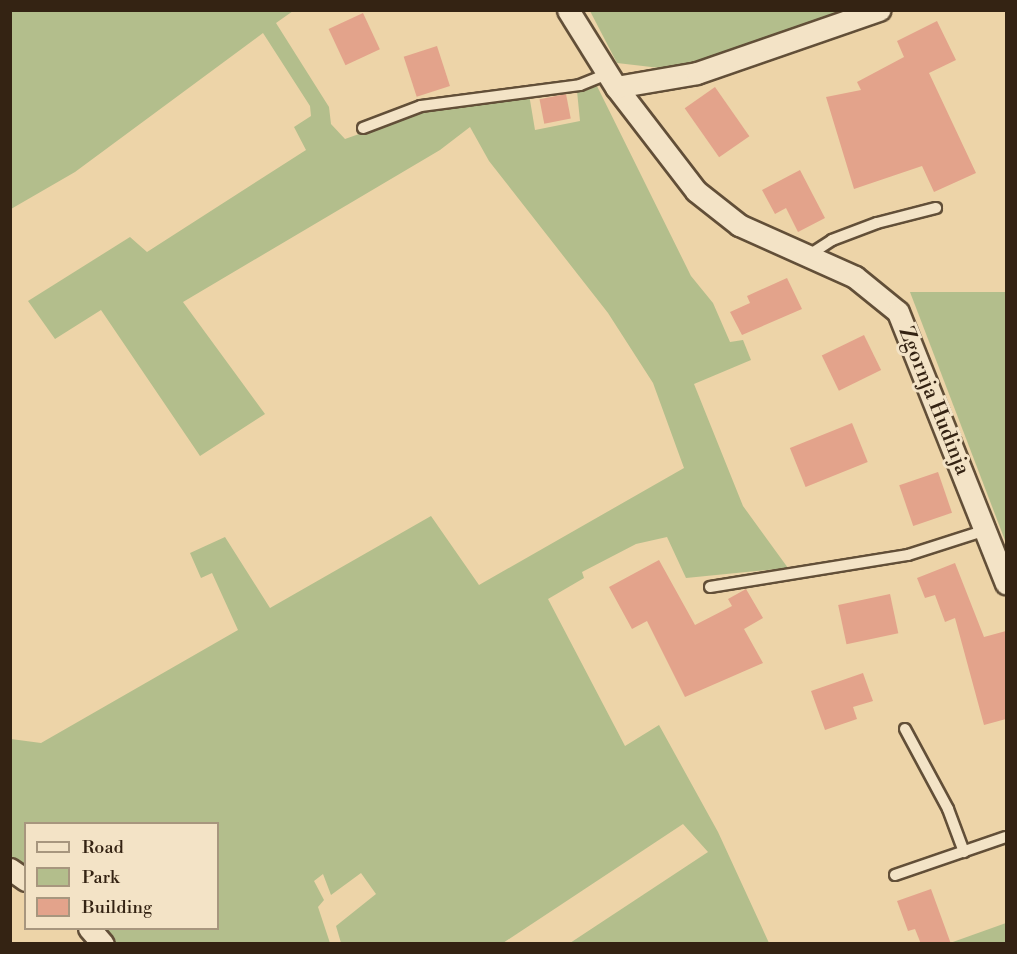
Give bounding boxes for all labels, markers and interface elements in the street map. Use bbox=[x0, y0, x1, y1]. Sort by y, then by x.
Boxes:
street label: Zgornja Hudinja bbox=[893, 323, 975, 479]
legend bbox=[24, 822, 219, 930]
text: Road bbox=[82, 836, 124, 859]
text: Park bbox=[82, 866, 119, 889]
text: Building bbox=[82, 896, 152, 919]

